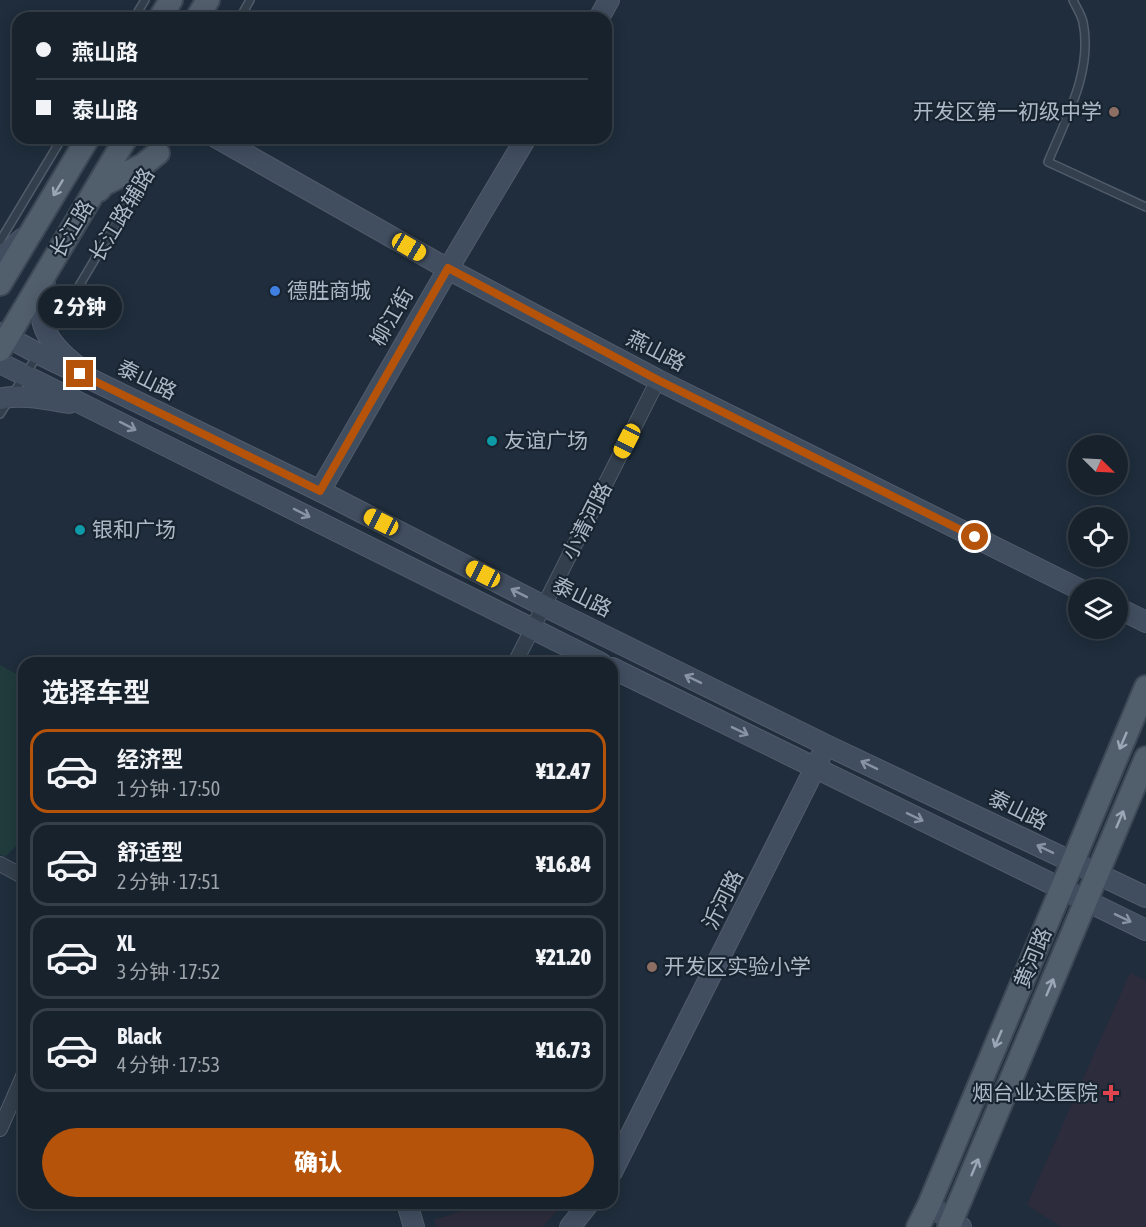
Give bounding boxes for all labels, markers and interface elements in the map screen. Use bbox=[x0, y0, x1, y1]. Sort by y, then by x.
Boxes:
text: 燕山路 bbox=[72, 39, 138, 65]
text: 泰山路 bbox=[72, 97, 138, 123]
place label: 开发区第一初级中学 bbox=[913, 99, 1102, 123]
marker: 开发区第一初级中学 bbox=[1107, 105, 1121, 119]
street label: 长江路辅路 bbox=[84, 163, 158, 266]
one-way arrow bbox=[51, 179, 63, 196]
street label: 长江路 bbox=[45, 195, 98, 262]
car bbox=[389, 230, 429, 264]
place label: 德胜商城 bbox=[287, 278, 371, 302]
street label: 柳江街 bbox=[365, 283, 417, 350]
marker: 德胜商城 bbox=[268, 284, 282, 298]
callout: 2 分钟 bbox=[38, 287, 122, 329]
text: 2 分钟 bbox=[54, 295, 106, 318]
street label: 燕山路 bbox=[623, 325, 690, 375]
street label: 泰山路 bbox=[114, 355, 181, 404]
route end bbox=[66, 360, 93, 387]
one-way arrow bbox=[118, 420, 136, 432]
car bbox=[611, 421, 643, 461]
place label: 友谊广场 bbox=[504, 428, 588, 452]
marker: 友谊广场 bbox=[485, 434, 499, 448]
north arrow bbox=[1068, 435, 1128, 495]
map controls bbox=[1068, 435, 1128, 639]
street label: 小清河路 bbox=[556, 478, 616, 563]
car bbox=[361, 506, 401, 538]
button: locate bbox=[1068, 507, 1128, 567]
one-way arrow bbox=[293, 508, 311, 520]
place label: 银和广场 bbox=[92, 517, 176, 541]
marker: 银和广场 bbox=[73, 523, 87, 537]
route start bbox=[961, 523, 988, 550]
car bbox=[463, 558, 503, 590]
street label: 泰山路 bbox=[549, 572, 616, 621]
button: layers bbox=[1068, 579, 1128, 639]
one-way arrow bbox=[510, 587, 528, 598]
one-way arrow bbox=[685, 673, 703, 685]
text: 选择车型 bbox=[42, 677, 150, 708]
one-way arrow bbox=[730, 726, 748, 738]
one-way arrow bbox=[1117, 732, 1128, 750]
icon: car bbox=[45, 744, 99, 798]
text: 经济型 bbox=[117, 746, 183, 772]
text: ¥12.47 bbox=[536, 758, 591, 784]
one-way arrow bbox=[860, 758, 878, 770]
text: 1 分钟 · 17:50 bbox=[117, 777, 220, 800]
street label: 泰山路 bbox=[985, 785, 1052, 834]
one-way arrow bbox=[1115, 810, 1126, 829]
one-way arrow bbox=[906, 812, 924, 824]
icon: car bbox=[45, 837, 99, 891]
text: 舒适型 bbox=[117, 839, 183, 865]
one-way arrow bbox=[1036, 843, 1054, 854]
text: ¥16.84 bbox=[536, 851, 591, 877]
street label: 沂河路 bbox=[697, 866, 747, 933]
text: 2 分钟 · 17:51 bbox=[117, 870, 220, 893]
one-way arrow bbox=[1113, 913, 1131, 924]
street label: 黄河路 bbox=[1009, 924, 1055, 991]
icon: car bbox=[45, 930, 99, 984]
text: XL bbox=[117, 930, 135, 956]
text: ¥21.20 bbox=[536, 944, 591, 970]
place label: 开发区实验小学 bbox=[664, 954, 811, 978]
text: 3 分钟 · 17:52 bbox=[117, 960, 220, 983]
marker: 开发区实验小学 bbox=[645, 960, 659, 974]
one-way arrow bbox=[1045, 979, 1056, 997]
icon: car bbox=[45, 1023, 99, 1077]
text: Black bbox=[117, 1023, 161, 1049]
one-way arrow bbox=[992, 1030, 1004, 1048]
text: ¥16.73 bbox=[536, 1037, 591, 1063]
text: 4 分钟 · 17:53 bbox=[117, 1053, 220, 1076]
place label: 烟台业达医院 bbox=[972, 1080, 1098, 1104]
marker: 烟台业达医院 bbox=[1102, 1084, 1120, 1102]
button: 确认 bbox=[42, 1128, 594, 1197]
one-way arrow bbox=[970, 1159, 981, 1177]

